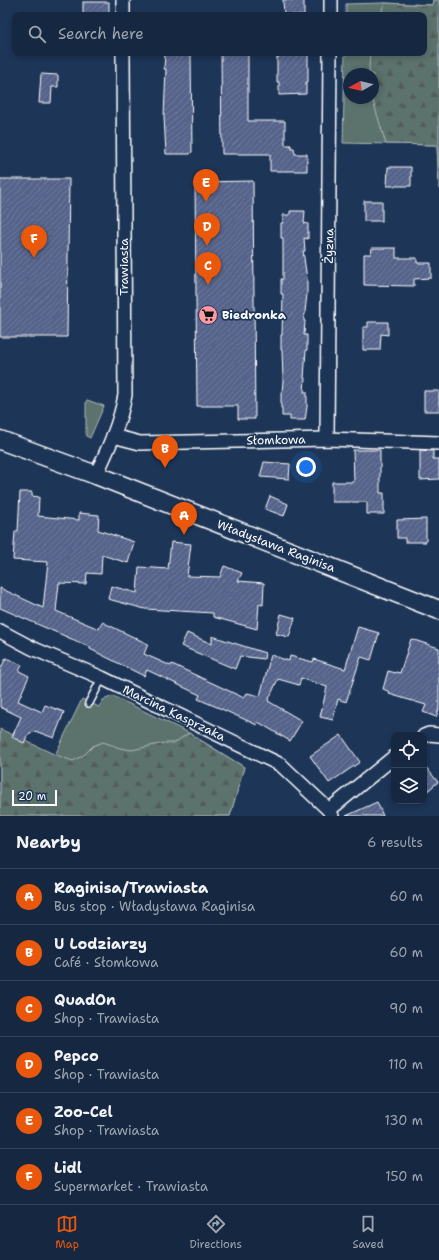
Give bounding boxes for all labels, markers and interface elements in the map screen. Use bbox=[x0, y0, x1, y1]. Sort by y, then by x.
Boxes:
search box bbox=[12, 12, 427, 56]
icon: search bbox=[26, 23, 48, 45]
text: Search here bbox=[58, 24, 144, 44]
north arrow bbox=[343, 68, 379, 104]
pin: E bbox=[193, 169, 219, 202]
pin: D bbox=[194, 213, 220, 246]
pin: F bbox=[21, 225, 47, 258]
street label: Żyzna bbox=[321, 228, 337, 264]
street label: Trawiasta bbox=[116, 238, 132, 296]
pin: C bbox=[195, 252, 221, 285]
supermarket icon: Biedronka bbox=[197, 304, 219, 326]
place label: Biedronka bbox=[222, 307, 287, 323]
street label: Słomkowa bbox=[246, 431, 306, 449]
pin: B bbox=[152, 435, 178, 468]
your location bbox=[296, 457, 316, 477]
pin: A bbox=[171, 502, 197, 535]
street label: Władysława Raginisa bbox=[215, 516, 338, 576]
street label: Marcina Kasprzaka bbox=[120, 681, 229, 745]
map controls bbox=[391, 732, 427, 804]
button: locate bbox=[391, 732, 427, 768]
button: layers bbox=[391, 768, 427, 804]
scale bar bbox=[12, 788, 57, 807]
text: 20 m bbox=[18, 789, 46, 804]
text: Nearby bbox=[16, 831, 81, 853]
text: 6 results bbox=[367, 834, 423, 851]
text: Raginisa/Trawiasta bbox=[54, 878, 208, 898]
text: A bbox=[24, 888, 34, 905]
text: 60 m bbox=[390, 888, 423, 905]
text: Bus stop · Władysława Raginisa bbox=[54, 898, 255, 915]
text: U Lodziarzy bbox=[54, 934, 147, 954]
text: B bbox=[25, 944, 33, 961]
text: 60 m bbox=[390, 944, 423, 961]
text: Café · Słomkowa bbox=[54, 954, 158, 971]
text: QuadOn bbox=[54, 990, 116, 1010]
text: C bbox=[25, 1000, 33, 1017]
text: 90 m bbox=[389, 1000, 423, 1017]
text: Shop · Trawiasta bbox=[54, 1010, 159, 1027]
text: Pepco bbox=[54, 1046, 99, 1066]
text: D bbox=[24, 1056, 34, 1073]
text: 110 m bbox=[388, 1056, 423, 1073]
text: Shop · Trawiasta bbox=[54, 1066, 159, 1083]
text: Zoo-Cel bbox=[54, 1102, 113, 1122]
text: E bbox=[25, 1112, 33, 1129]
text: 130 m bbox=[385, 1112, 423, 1129]
text: Shop · Trawiasta bbox=[54, 1122, 159, 1139]
text: Lidl bbox=[54, 1158, 82, 1178]
text: F bbox=[25, 1168, 33, 1185]
text: 150 m bbox=[385, 1168, 423, 1185]
text: Supermarket · Trawiasta bbox=[54, 1178, 208, 1195]
tab: Map bbox=[55, 1213, 79, 1252]
tab: Directions bbox=[189, 1213, 242, 1252]
tab: Saved bbox=[352, 1213, 384, 1252]

